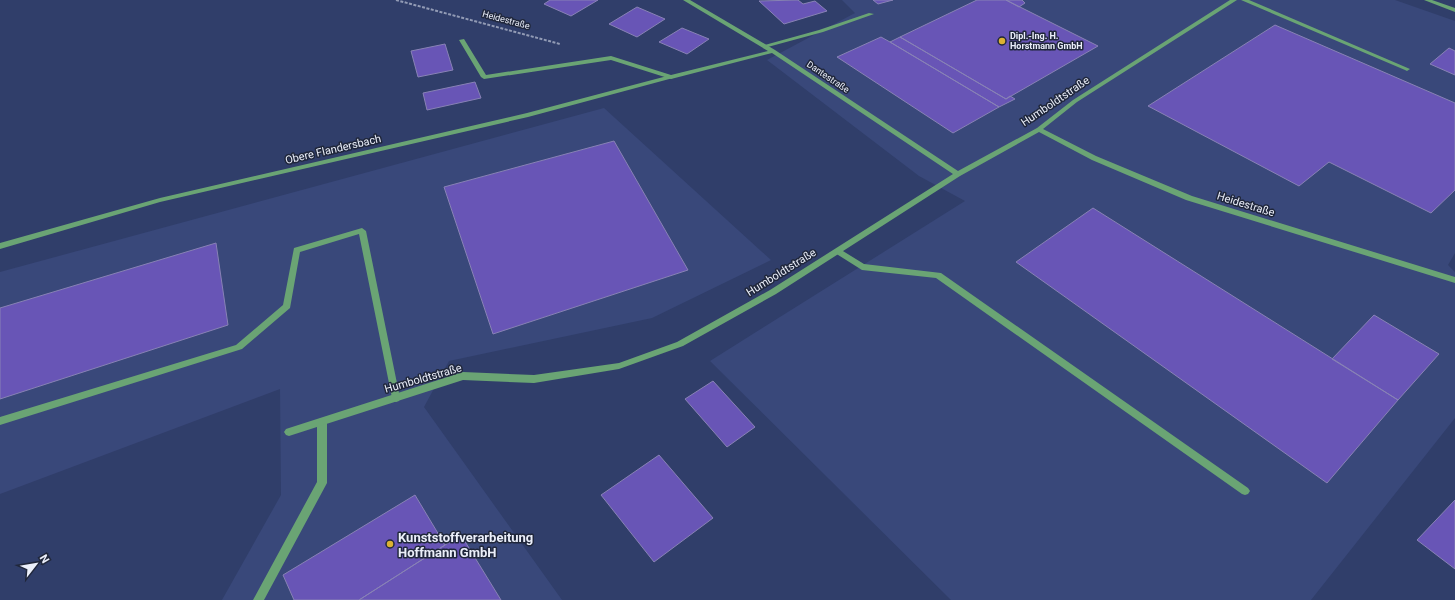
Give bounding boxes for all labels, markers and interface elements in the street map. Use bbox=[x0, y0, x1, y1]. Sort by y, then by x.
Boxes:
street label: Heidestraße bbox=[481, 9, 531, 31]
place label: Dipl.-Ing. H. Horstmann GmbH bbox=[1010, 31, 1083, 51]
marker: Dipl.-Ing. H. Horstmann GmbH bbox=[997, 36, 1007, 46]
street label: Dantestraße bbox=[805, 59, 851, 95]
street label: Humboldtstraße bbox=[1019, 74, 1092, 129]
street label: Obere Flandersbach bbox=[284, 132, 382, 167]
street label: Heidestraße bbox=[1215, 190, 1276, 219]
street label: Humboldtstraße bbox=[744, 246, 819, 299]
street label: Humboldtstraße bbox=[383, 361, 463, 396]
place label: Kunststoffverarbeitung Hoffmann GmbH bbox=[398, 530, 533, 560]
marker: Kunststoffverarbeitung Hoffmann GmbH bbox=[385, 539, 395, 549]
north arrow bbox=[16, 544, 56, 584]
text: N bbox=[37, 552, 52, 566]

